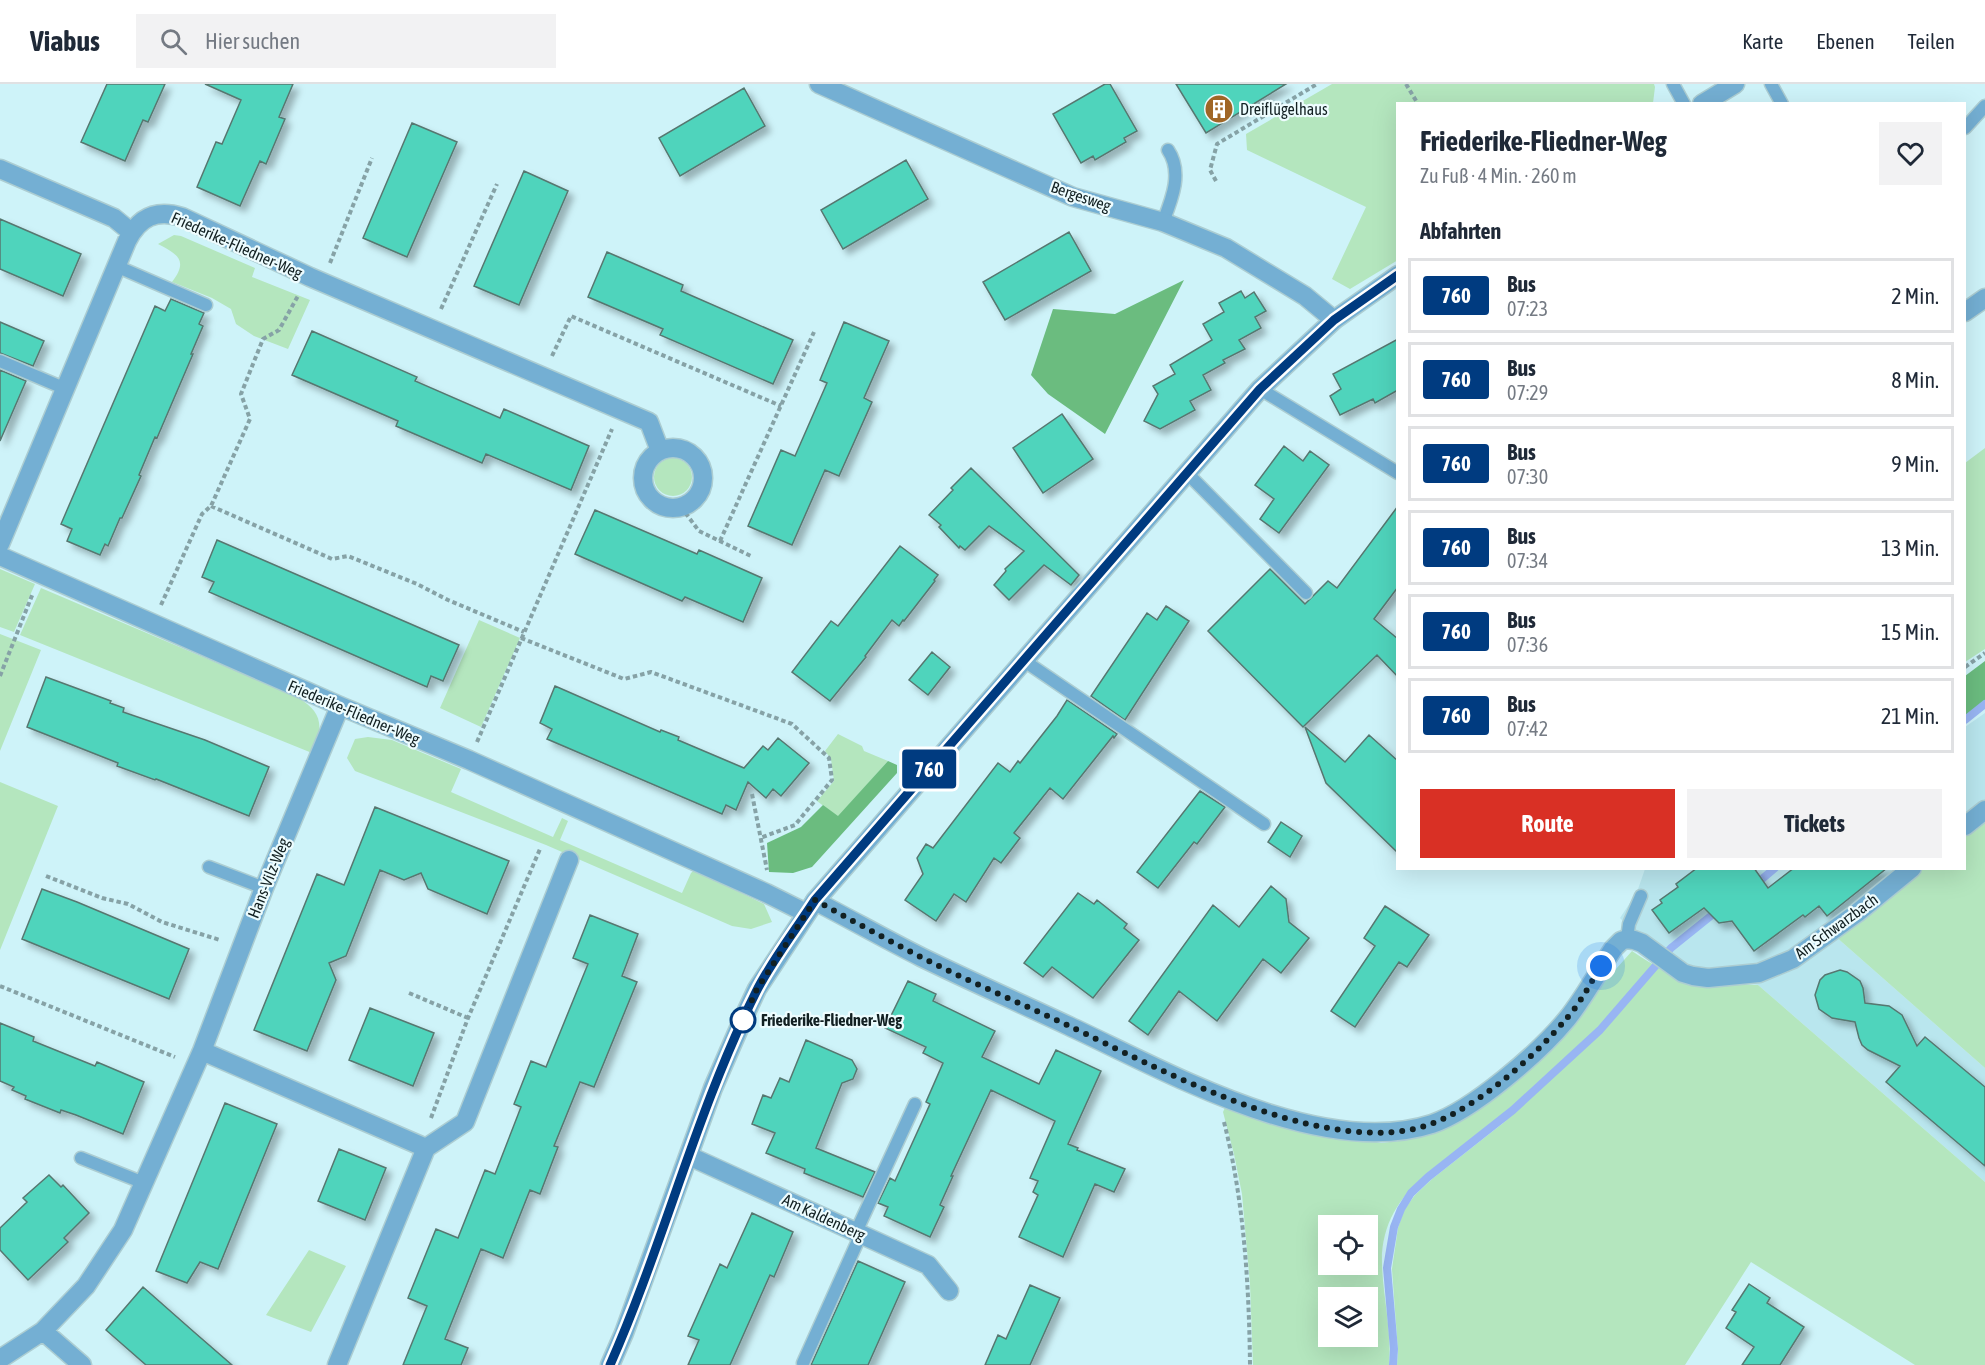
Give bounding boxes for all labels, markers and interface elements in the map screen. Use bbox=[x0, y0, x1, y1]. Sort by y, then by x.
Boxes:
search box bbox=[136, 14, 556, 68]
text: Viabus bbox=[30, 25, 100, 57]
icon: search bbox=[157, 25, 190, 58]
text: Hier suchen bbox=[205, 28, 300, 54]
text: Karte bbox=[1742, 29, 1783, 53]
text: Ebenen bbox=[1816, 29, 1875, 53]
text: Teilen bbox=[1908, 29, 1955, 53]
building icon: Dreiflügelhaus bbox=[1203, 93, 1235, 125]
place label: Dreiflügelhaus bbox=[1240, 100, 1328, 119]
button: heart bbox=[1879, 122, 1942, 185]
text: Friederike-Fliedner-Weg bbox=[1420, 125, 1667, 157]
text: Zu Fuß · 4 Min. · 260 m bbox=[1420, 164, 1577, 187]
street label: Bergesweg bbox=[1048, 177, 1113, 216]
street label: Friederike-Fliedner-Weg bbox=[168, 208, 305, 283]
text: Abfahrten bbox=[1420, 218, 1501, 244]
text: Bus bbox=[1507, 271, 1536, 297]
text: 760 bbox=[1441, 283, 1471, 307]
text: 2 Min. bbox=[1891, 283, 1939, 309]
text: 07:23 bbox=[1507, 297, 1548, 320]
text: Bus bbox=[1507, 355, 1536, 381]
text: 760 bbox=[1441, 367, 1471, 391]
text: 8 Min. bbox=[1891, 367, 1939, 393]
text: 07:29 bbox=[1507, 381, 1548, 404]
text: Bus bbox=[1507, 439, 1536, 465]
text: 760 bbox=[1441, 451, 1471, 475]
text: 9 Min. bbox=[1891, 451, 1939, 477]
text: 07:30 bbox=[1507, 465, 1548, 488]
text: Bus bbox=[1507, 523, 1536, 549]
text: 760 bbox=[1441, 535, 1471, 559]
text: 13 Min. bbox=[1881, 535, 1939, 561]
text: 07:34 bbox=[1507, 549, 1548, 572]
text: Bus bbox=[1507, 607, 1536, 633]
text: 760 bbox=[1441, 619, 1471, 643]
text: 15 Min. bbox=[1881, 619, 1939, 645]
text: 07:36 bbox=[1507, 633, 1548, 656]
street label: Friederike-Fliedner-Weg bbox=[285, 676, 423, 749]
text: Bus bbox=[1507, 691, 1536, 717]
text: 760 bbox=[1441, 703, 1471, 727]
text: 21 Min. bbox=[1881, 703, 1939, 729]
text: 07:42 bbox=[1507, 717, 1548, 740]
line badge: 760 bbox=[894, 750, 964, 788]
text: 760 bbox=[914, 757, 944, 781]
button: Route bbox=[1420, 789, 1675, 858]
button: Tickets bbox=[1687, 789, 1942, 858]
street label: Hans-Vilz-Weg bbox=[244, 835, 293, 921]
street label: Am Schwarzbach bbox=[1791, 890, 1881, 962]
your location bbox=[1586, 951, 1616, 981]
marker: Friederike-Fliedner-Weg bbox=[730, 1007, 756, 1033]
place label: Friederike-Fliedner-Weg bbox=[761, 1011, 902, 1029]
street label: Am Kaldenberg bbox=[779, 1190, 868, 1245]
map controls bbox=[1318, 1215, 1378, 1347]
button: locate bbox=[1318, 1215, 1378, 1275]
button: layers bbox=[1318, 1287, 1378, 1347]

